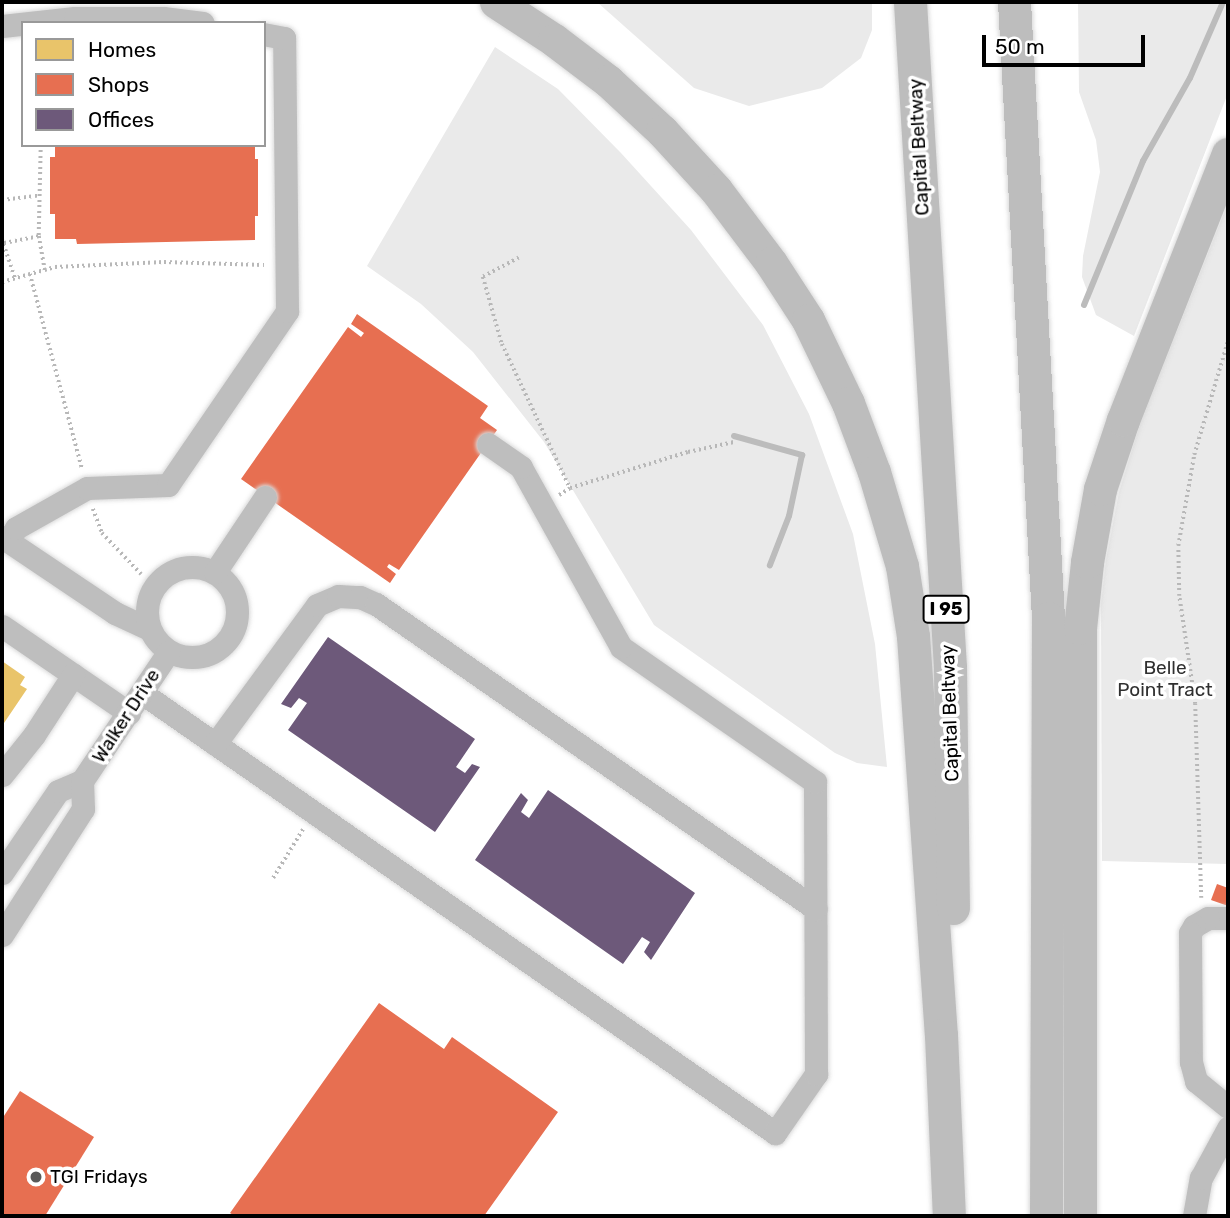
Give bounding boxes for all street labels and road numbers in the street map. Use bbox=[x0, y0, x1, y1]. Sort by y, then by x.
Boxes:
street label: Capital Beltway bbox=[904, 78, 934, 216]
road number: I 95 bbox=[922, 594, 970, 624]
street label: Capital Beltway bbox=[936, 644, 964, 782]
street label: Walker Drive bbox=[87, 665, 165, 767]

